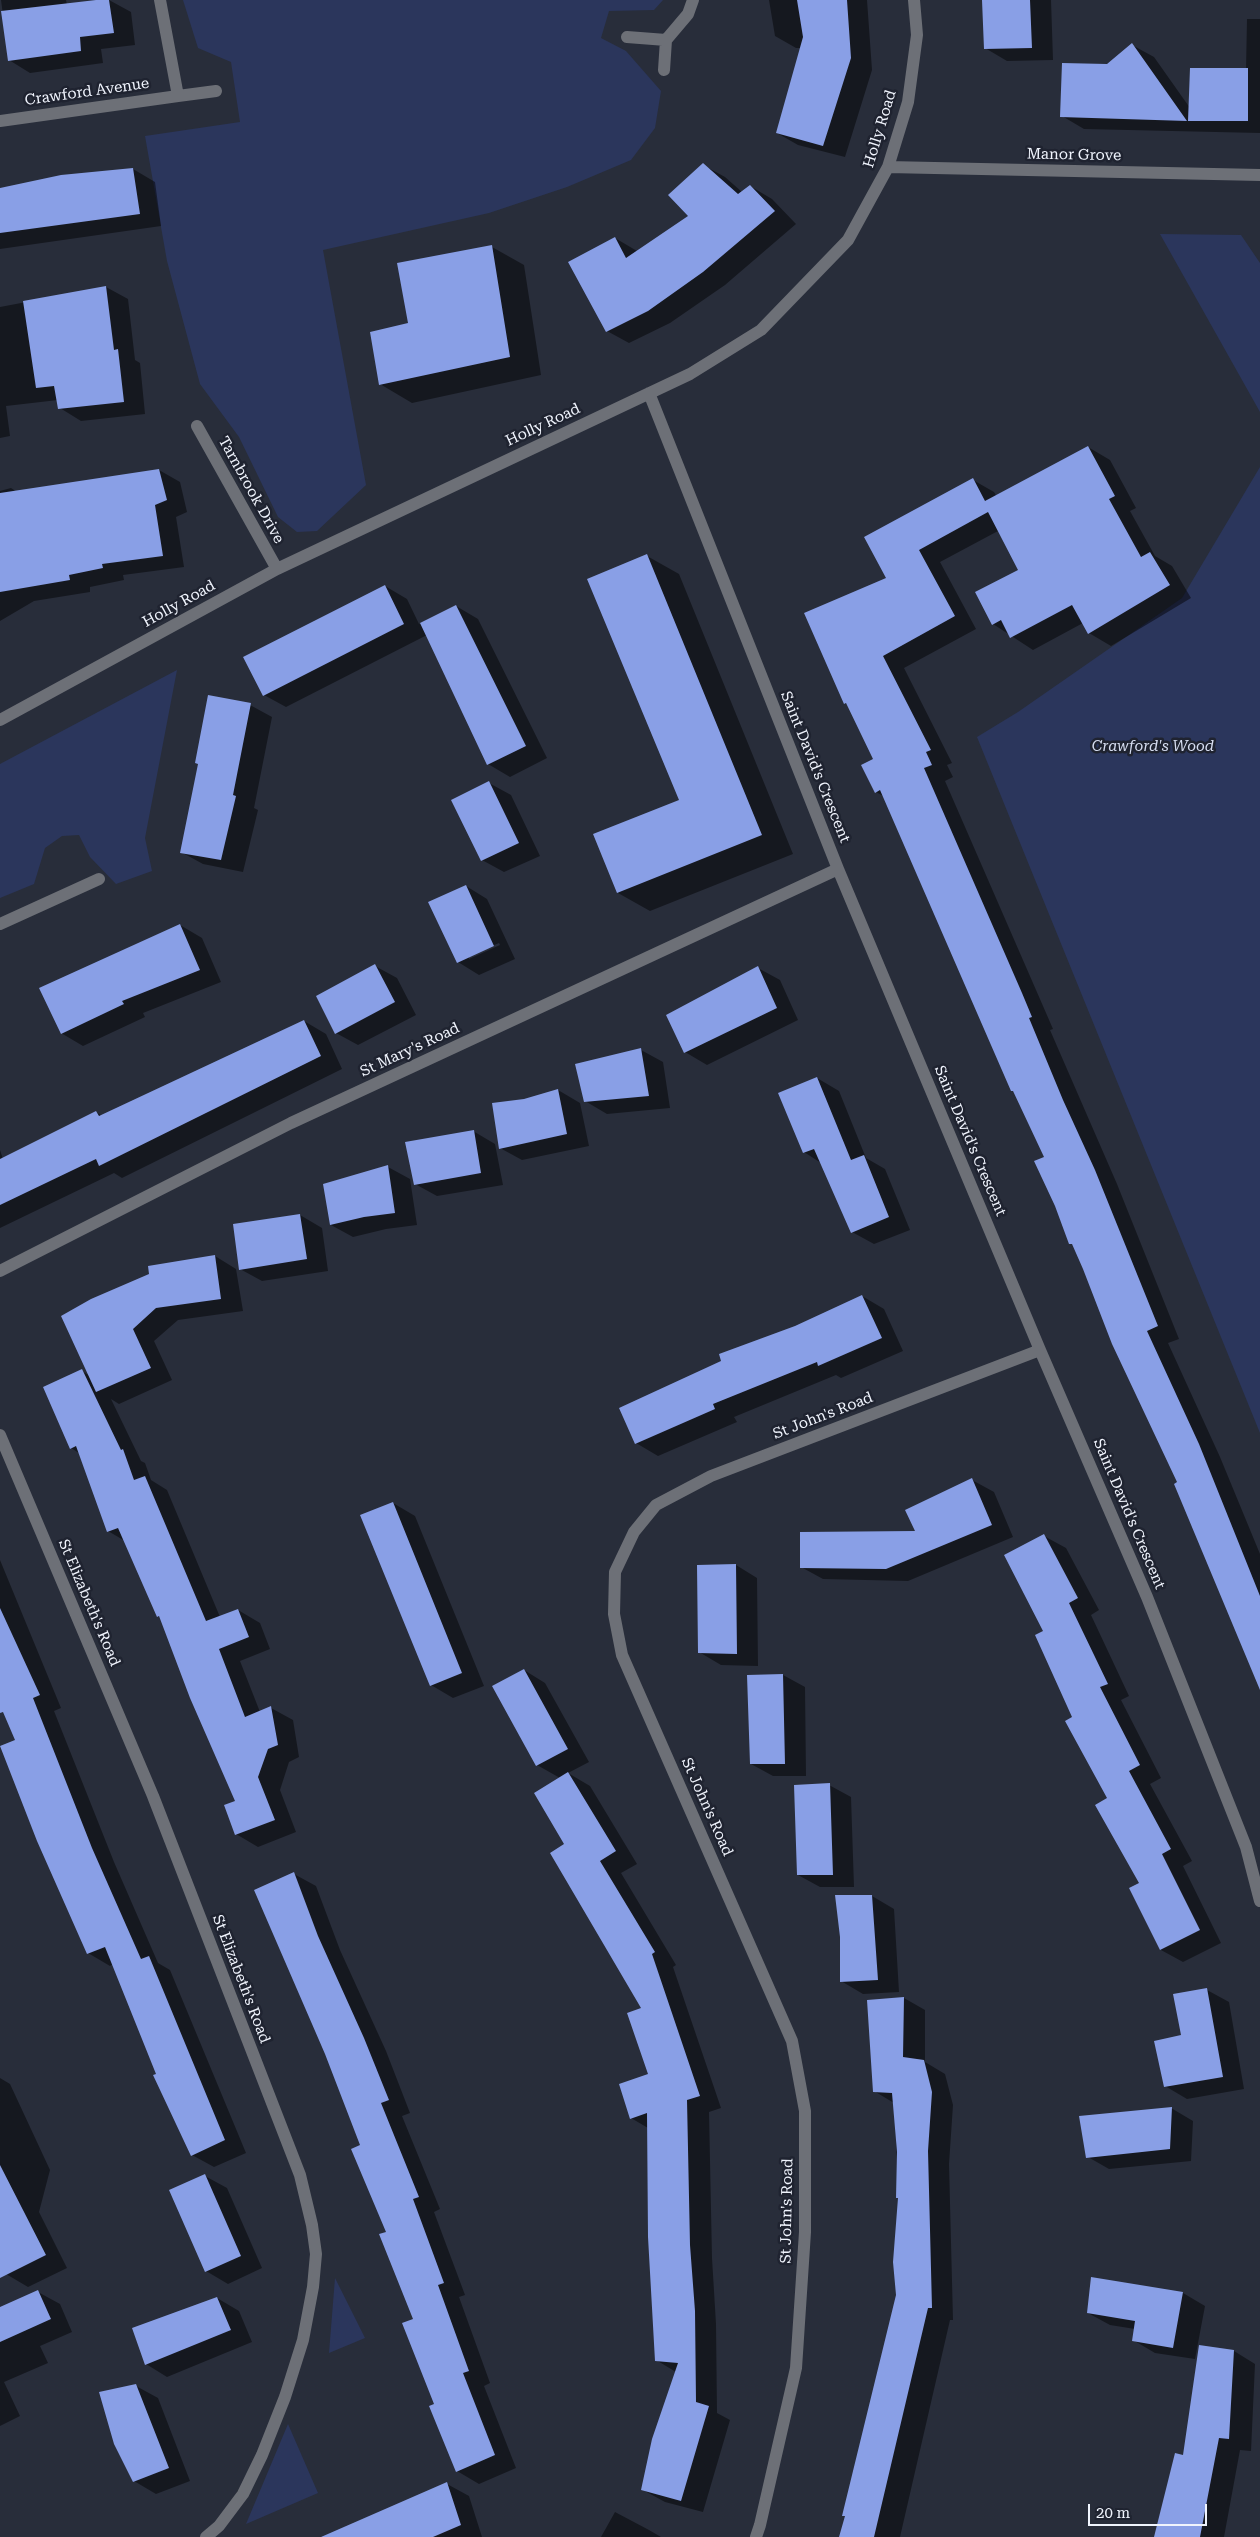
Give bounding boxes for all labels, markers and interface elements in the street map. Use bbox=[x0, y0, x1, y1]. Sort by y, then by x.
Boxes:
street label: Crawford Avenue bbox=[24, 74, 150, 110]
street label: Holly Road bbox=[860, 88, 900, 170]
street label: Manor Grove bbox=[1027, 145, 1121, 165]
street label: Holly Road bbox=[503, 400, 583, 450]
street label: Tarnbrook Drive bbox=[214, 433, 288, 547]
street label: Holly Road bbox=[140, 577, 218, 631]
street label: Saint David's Crescent bbox=[776, 689, 854, 845]
park label: Crawford's Wood bbox=[1092, 738, 1214, 756]
street label: St Mary's Road bbox=[357, 1019, 463, 1081]
street label: Saint David's Crescent bbox=[930, 1063, 1010, 1219]
street label: St John's Road bbox=[771, 1389, 875, 1443]
street label: Saint David's Crescent bbox=[1089, 1436, 1169, 1592]
street label: St Elizabeth's Road bbox=[54, 1537, 124, 1669]
street label: St John's Road bbox=[677, 1755, 737, 1859]
street label: St Elizabeth's Road bbox=[208, 1912, 274, 2046]
street label: St John's Road bbox=[777, 2158, 797, 2264]
scale bar bbox=[1090, 2494, 1209, 2526]
text: 20 m bbox=[1096, 2504, 1130, 2522]

